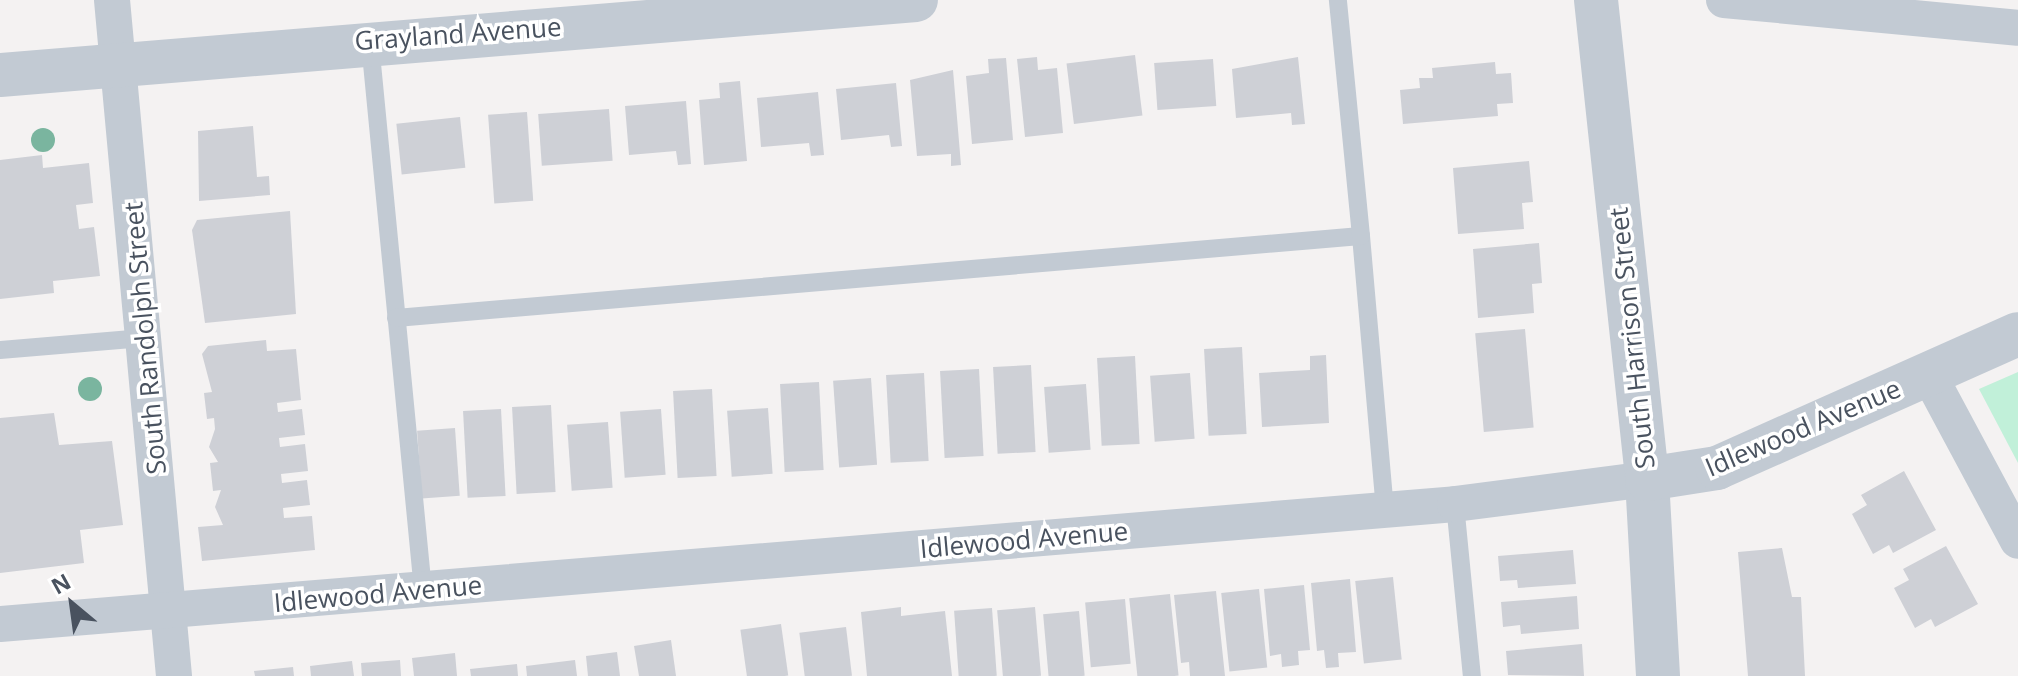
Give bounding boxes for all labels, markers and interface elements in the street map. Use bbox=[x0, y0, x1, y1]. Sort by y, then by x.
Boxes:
street label: Grayland Avenue bbox=[354, 11, 562, 57]
street label: South Randolph Street bbox=[118, 200, 172, 476]
street label: South Harrison Street bbox=[1603, 206, 1661, 470]
street label: Idlewood Avenue bbox=[1701, 373, 1905, 483]
street label: Idlewood Avenue bbox=[919, 515, 1129, 565]
north arrow bbox=[32, 564, 112, 644]
text: N bbox=[45, 566, 75, 600]
street label: Idlewood Avenue bbox=[273, 569, 483, 619]

